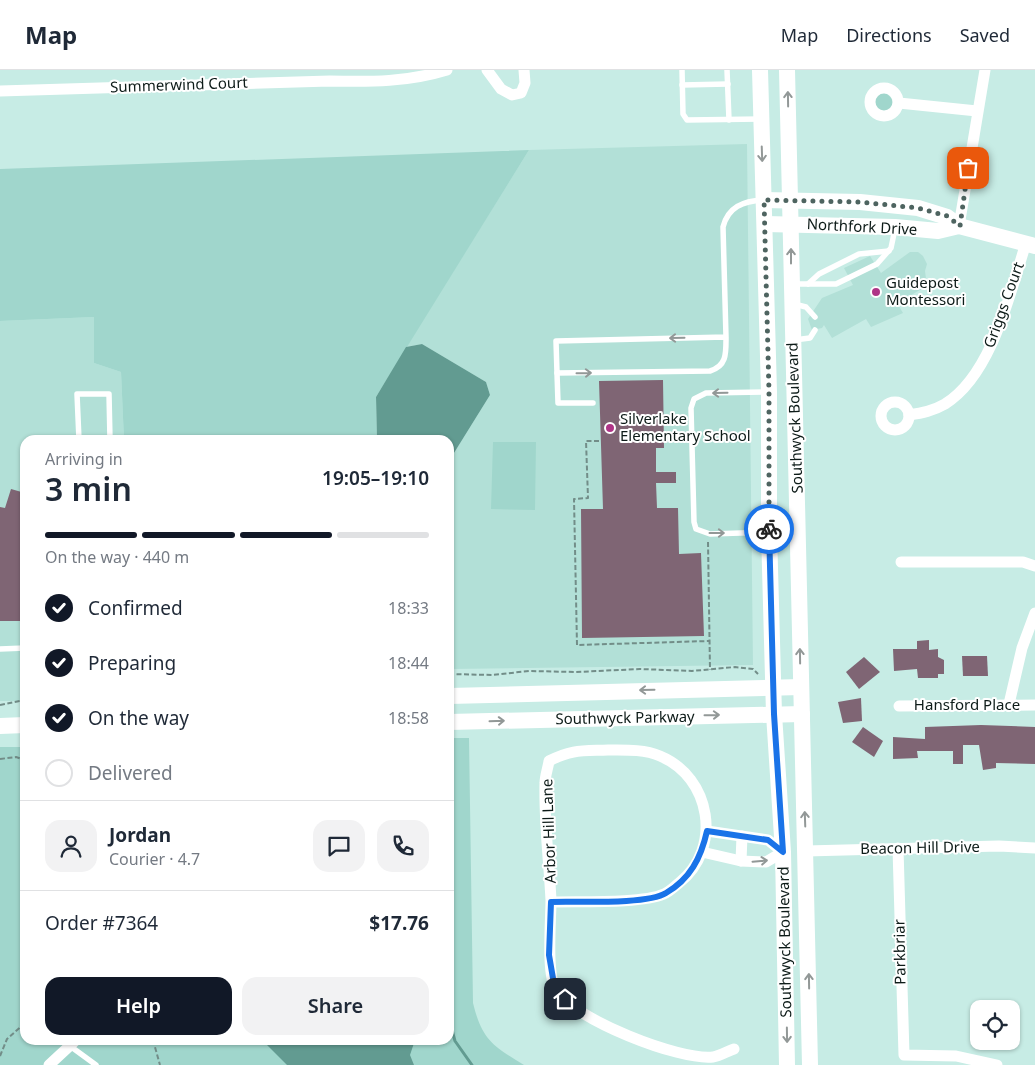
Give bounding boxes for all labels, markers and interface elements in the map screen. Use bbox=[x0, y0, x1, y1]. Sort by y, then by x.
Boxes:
text: Map bbox=[25, 18, 77, 51]
text: Map bbox=[781, 23, 818, 47]
text: Directions bbox=[846, 23, 932, 47]
text: Saved bbox=[960, 23, 1010, 47]
street label: Summerwind Court bbox=[110, 72, 249, 96]
one-way arrow bbox=[783, 91, 793, 108]
one-way arrow bbox=[758, 145, 767, 161]
pin bbox=[947, 147, 989, 189]
icon: bag bbox=[954, 154, 982, 182]
street label: Northfork Drive bbox=[806, 213, 918, 239]
one-way arrow bbox=[786, 248, 796, 264]
street label: Griggs Court bbox=[978, 258, 1028, 350]
place label: Guidepost Montessori bbox=[886, 272, 965, 309]
marker: Guidepost Montessori bbox=[870, 286, 882, 298]
one-way arrow bbox=[669, 334, 685, 343]
street label: Southwyck Boulevard bbox=[781, 342, 807, 494]
one-way arrow bbox=[576, 368, 592, 378]
one-way arrow bbox=[712, 388, 728, 398]
place label: Silverlake Elementary School bbox=[620, 408, 751, 445]
marker: Silverlake Elementary School bbox=[604, 422, 616, 434]
text: Arriving in bbox=[45, 448, 123, 470]
text: 19:05–19:10 bbox=[322, 465, 429, 491]
text: 3 min bbox=[45, 467, 132, 510]
courier bbox=[744, 504, 794, 554]
icon: bike bbox=[755, 515, 783, 543]
one-way arrow bbox=[708, 528, 724, 538]
text: On the way · 440 m bbox=[45, 546, 189, 568]
icon: check bbox=[45, 594, 73, 622]
text: Confirmed bbox=[88, 595, 183, 621]
text: 18:33 bbox=[388, 597, 429, 619]
icon: check bbox=[45, 649, 73, 677]
one-way arrow bbox=[795, 649, 805, 665]
text: Preparing bbox=[88, 650, 176, 676]
text: 18:44 bbox=[388, 652, 429, 674]
one-way arrow bbox=[639, 685, 656, 695]
street label: Hansford Place bbox=[914, 694, 1020, 714]
icon: check bbox=[45, 704, 73, 732]
text: On the way bbox=[88, 705, 189, 731]
street label: Southwyck Parkway bbox=[555, 706, 695, 728]
text: 18:58 bbox=[388, 707, 429, 729]
one-way arrow bbox=[704, 711, 720, 720]
one-way arrow bbox=[489, 716, 505, 726]
text: Delivered bbox=[88, 760, 173, 786]
street label: Arbor Hill Lane bbox=[536, 778, 560, 884]
one-way arrow bbox=[800, 811, 810, 828]
button: person bbox=[45, 820, 97, 872]
button: chat bbox=[313, 820, 365, 872]
button: phone bbox=[377, 820, 429, 872]
text: Jordan bbox=[109, 822, 171, 848]
street label: Beacon Hill Drive bbox=[860, 836, 980, 858]
text: Courier · 4.7 bbox=[109, 848, 200, 870]
one-way arrow bbox=[752, 856, 768, 865]
street label: Southwyck Boulevard bbox=[773, 866, 795, 1018]
text: Order #7364 bbox=[45, 910, 158, 936]
text: $17.76 bbox=[369, 910, 429, 936]
street label: Parkbriar bbox=[888, 919, 910, 985]
one-way arrow bbox=[804, 974, 813, 990]
button: Help bbox=[45, 977, 232, 1035]
button: Share bbox=[242, 977, 429, 1035]
pin bbox=[544, 978, 586, 1020]
icon: home bbox=[551, 985, 579, 1013]
map controls bbox=[970, 1000, 1020, 1050]
button: locate bbox=[970, 1000, 1020, 1050]
one-way arrow bbox=[782, 1027, 791, 1043]

